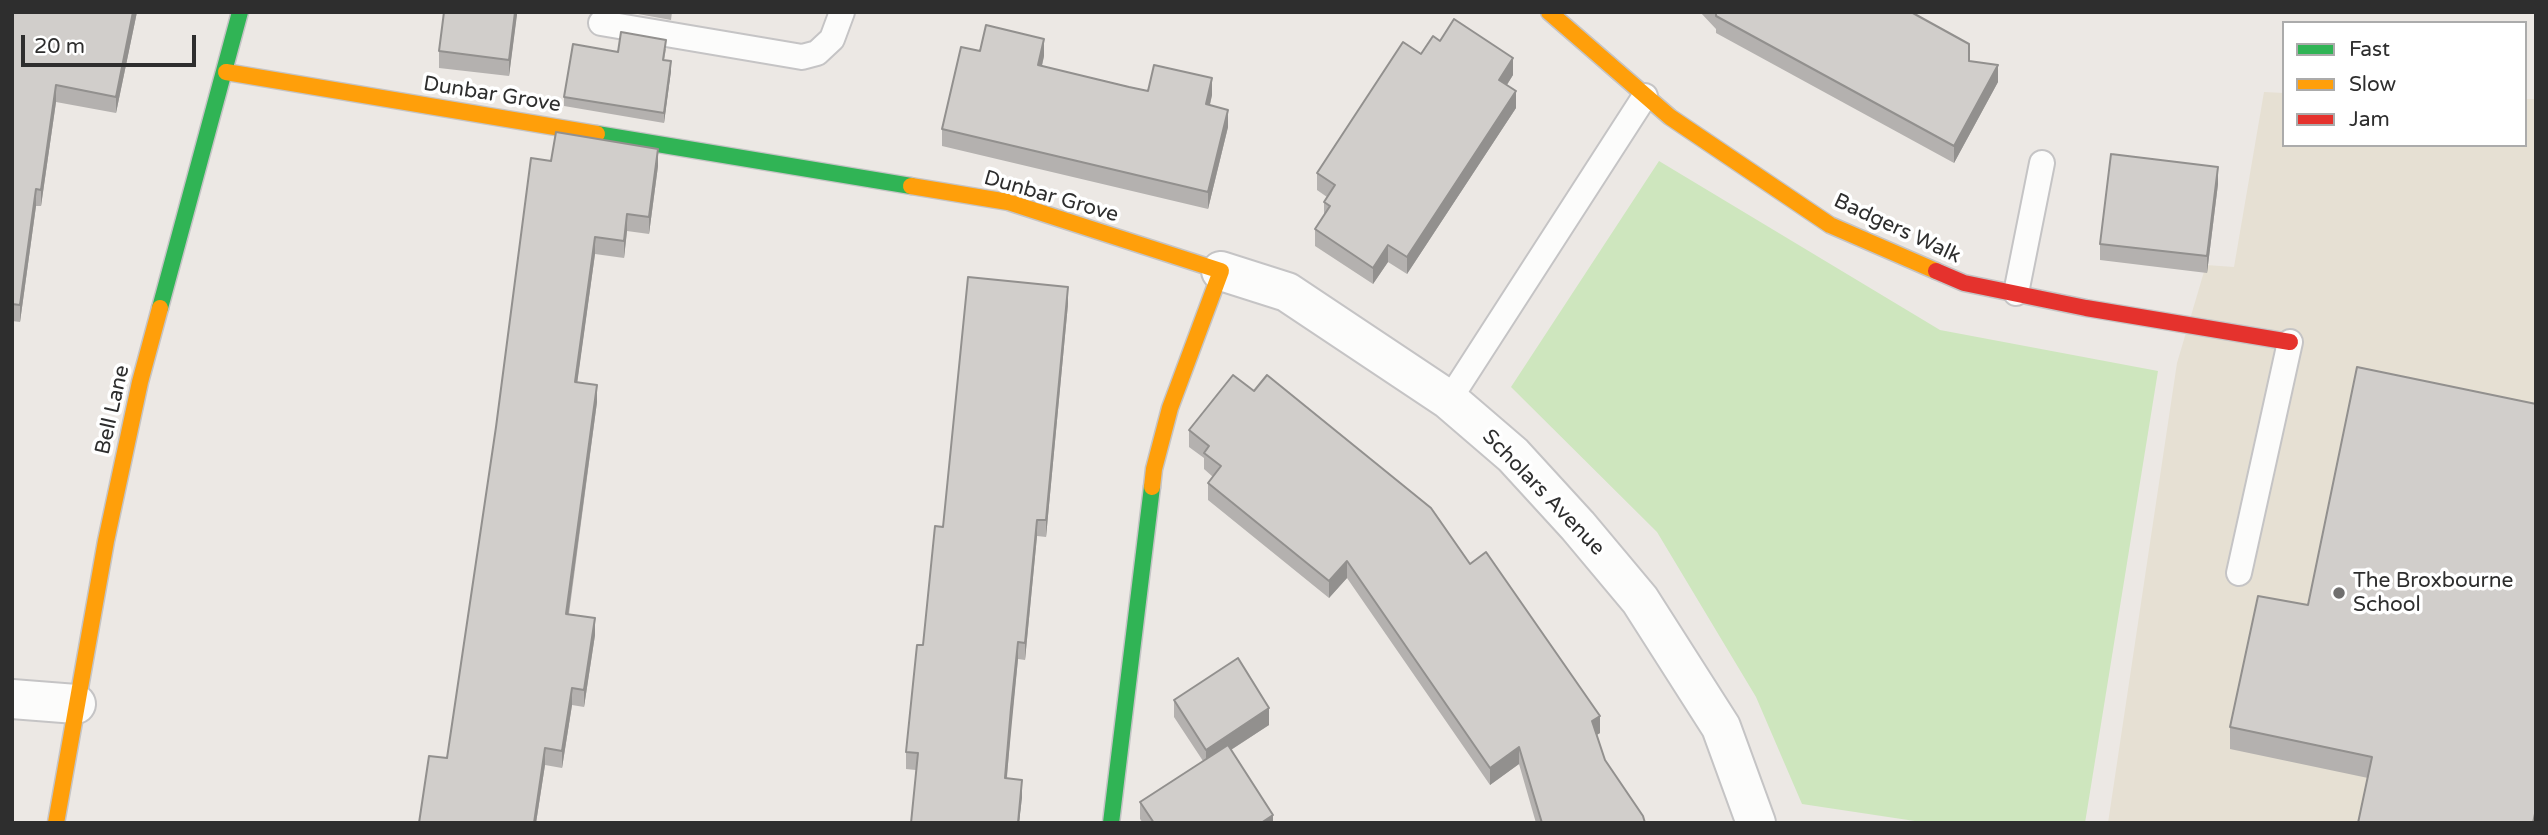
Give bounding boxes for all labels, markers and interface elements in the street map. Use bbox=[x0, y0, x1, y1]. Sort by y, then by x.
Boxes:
scale bar bbox=[24, 21, 200, 65]
legend bbox=[2282, 21, 2527, 147]
text: 20 m bbox=[34, 34, 85, 59]
text: Fast bbox=[2349, 37, 2390, 62]
street label: Dunbar Grove bbox=[421, 72, 563, 118]
text: Slow bbox=[2349, 72, 2396, 97]
text: Jam bbox=[2349, 107, 2390, 132]
street label: Dunbar Grove bbox=[981, 166, 1121, 228]
street label: Badgers Walk bbox=[1830, 189, 1964, 269]
street label: Bell Lane bbox=[91, 363, 135, 457]
street label: Scholars Avenue bbox=[1476, 425, 1610, 561]
place label: The Broxbourne School bbox=[2353, 568, 2513, 618]
marker: The Broxbourne School bbox=[2331, 585, 2347, 601]

